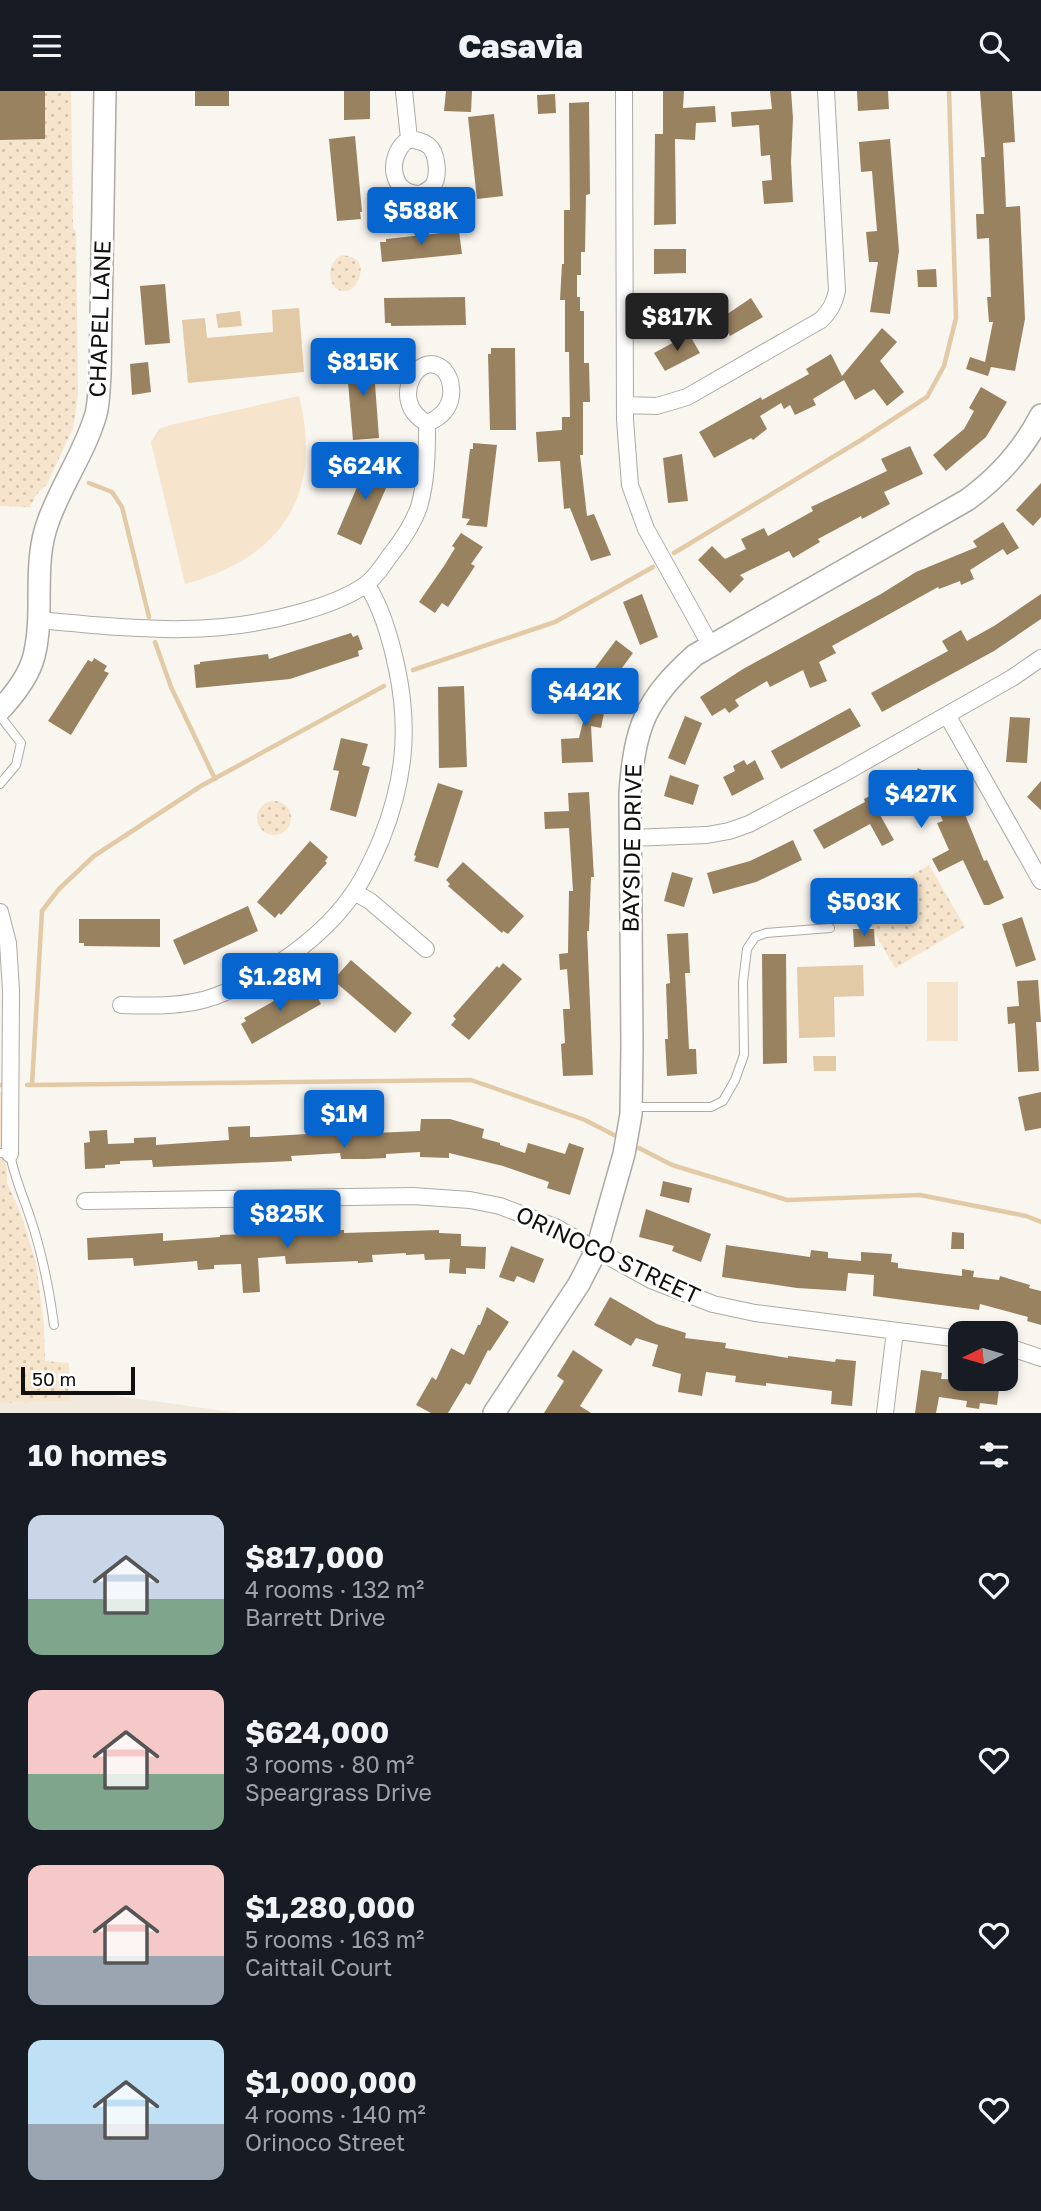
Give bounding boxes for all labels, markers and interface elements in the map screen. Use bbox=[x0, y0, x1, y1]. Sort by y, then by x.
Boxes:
icon: menu bbox=[28, 27, 66, 65]
text: Casavia bbox=[458, 27, 583, 65]
icon: search bbox=[975, 27, 1013, 65]
pin: $588K bbox=[372, 187, 470, 247]
text: $588K bbox=[383, 196, 459, 224]
street label: CHAPEL LANE bbox=[82, 240, 116, 398]
pin: $817K bbox=[628, 293, 726, 353]
text: $817K bbox=[641, 302, 713, 330]
pin: $815K bbox=[314, 338, 412, 398]
text: $815K bbox=[327, 347, 399, 375]
pin: $624K bbox=[316, 443, 414, 502]
text: $624K bbox=[327, 451, 403, 479]
pin: $442K bbox=[536, 669, 634, 728]
text: $442K bbox=[548, 677, 622, 705]
street label: BAYSIDE DRIVE bbox=[616, 763, 646, 932]
pin: $427K bbox=[872, 771, 970, 830]
text: $427K bbox=[884, 779, 958, 807]
pin: $503K bbox=[815, 879, 913, 938]
text: $503K bbox=[826, 887, 902, 915]
pin: $1.28M bbox=[223, 953, 337, 1013]
text: $1.28M bbox=[238, 962, 322, 990]
pin: $1M bbox=[310, 1091, 378, 1150]
text: $1M bbox=[320, 1099, 368, 1127]
pin: $825K bbox=[238, 1191, 336, 1250]
text: $825K bbox=[250, 1199, 324, 1227]
street label: ORINOCO STREET bbox=[512, 1199, 705, 1309]
north arrow bbox=[948, 1321, 1018, 1391]
map controls bbox=[948, 1321, 1018, 1391]
scale bar bbox=[21, 1364, 135, 1396]
text: 50 m bbox=[32, 1367, 76, 1390]
icon: filters bbox=[975, 1436, 1013, 1474]
text: 10 homes bbox=[28, 1437, 167, 1473]
text: $817,000 bbox=[245, 1539, 384, 1575]
icon: home bbox=[84, 1543, 168, 1627]
icon: heart bbox=[975, 1566, 1013, 1604]
text: 4 rooms · 132 m² bbox=[245, 1575, 424, 1603]
text: Barrett Drive bbox=[245, 1603, 385, 1631]
text: $624,000 bbox=[245, 1714, 389, 1750]
icon: home bbox=[84, 1718, 168, 1802]
icon: heart bbox=[975, 1741, 1013, 1779]
text: 3 rooms · 80 m² bbox=[245, 1750, 414, 1778]
text: Speargrass Drive bbox=[245, 1778, 432, 1806]
text: $1,280,000 bbox=[245, 1889, 415, 1925]
icon: home bbox=[84, 1893, 168, 1977]
icon: heart bbox=[975, 1916, 1013, 1954]
text: 5 rooms · 163 m² bbox=[245, 1925, 424, 1953]
text: Caittail Court bbox=[245, 1953, 392, 1981]
text: $1,000,000 bbox=[245, 2064, 417, 2100]
icon: home bbox=[84, 2068, 168, 2152]
icon: heart bbox=[975, 2091, 1013, 2129]
text: 4 rooms · 140 m² bbox=[245, 2100, 426, 2128]
text: Orinoco Street bbox=[245, 2128, 405, 2156]

